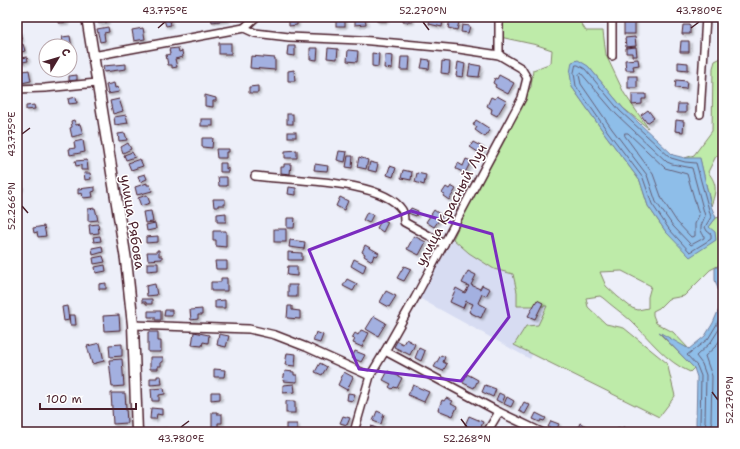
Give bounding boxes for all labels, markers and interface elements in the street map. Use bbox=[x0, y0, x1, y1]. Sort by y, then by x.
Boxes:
text: 43.775°E bbox=[142, 4, 188, 17]
text: 52.270°N bbox=[399, 4, 447, 17]
text: 43.780°E bbox=[676, 4, 722, 17]
north arrow bbox=[38, 38, 78, 78]
text: С bbox=[57, 45, 74, 60]
text: 43.775°E bbox=[5, 111, 18, 157]
street label: улица Красный Луч bbox=[411, 141, 491, 269]
street label: улица Рябова bbox=[117, 173, 149, 271]
text: 52.266°N bbox=[5, 182, 18, 230]
text: 52.270°N bbox=[723, 376, 736, 424]
scale bar bbox=[40, 385, 136, 411]
text: 100 m bbox=[46, 391, 82, 407]
text: 43.780°E bbox=[158, 432, 204, 445]
text: 52.268°N bbox=[443, 432, 491, 445]

